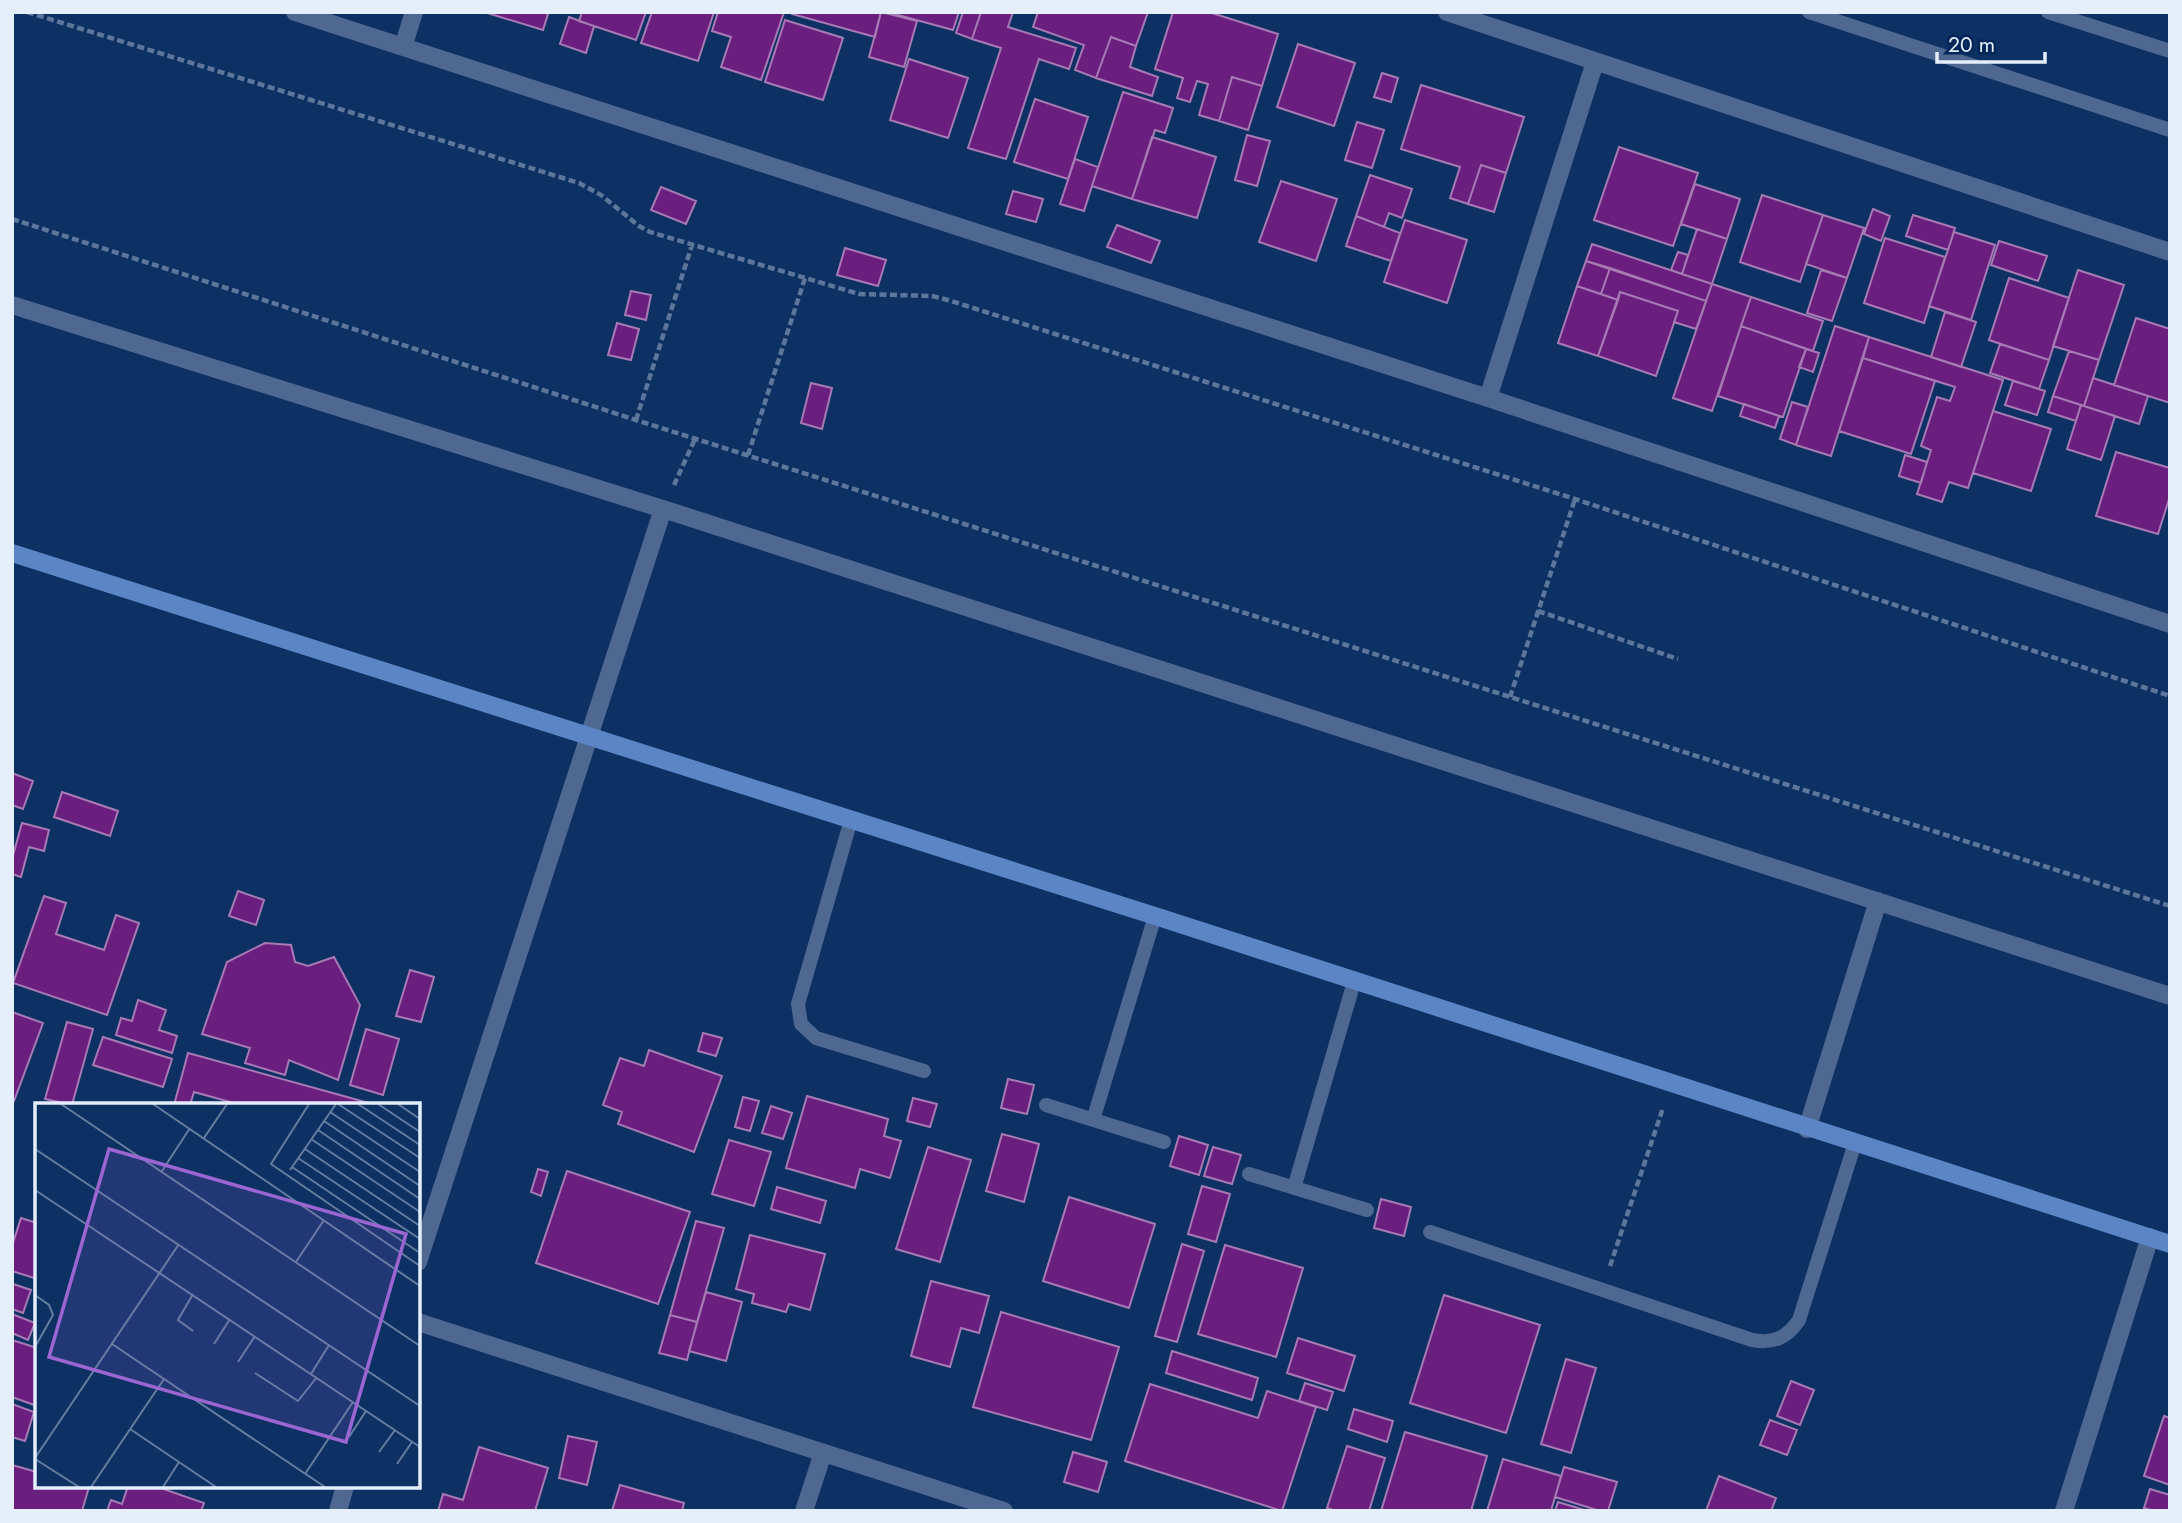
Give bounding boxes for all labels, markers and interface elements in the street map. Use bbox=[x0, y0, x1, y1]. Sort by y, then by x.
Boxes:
scale bar bbox=[1937, 21, 2046, 65]
text: 20 m bbox=[1948, 30, 1995, 60]
inset map bbox=[35, 1103, 420, 1488]

